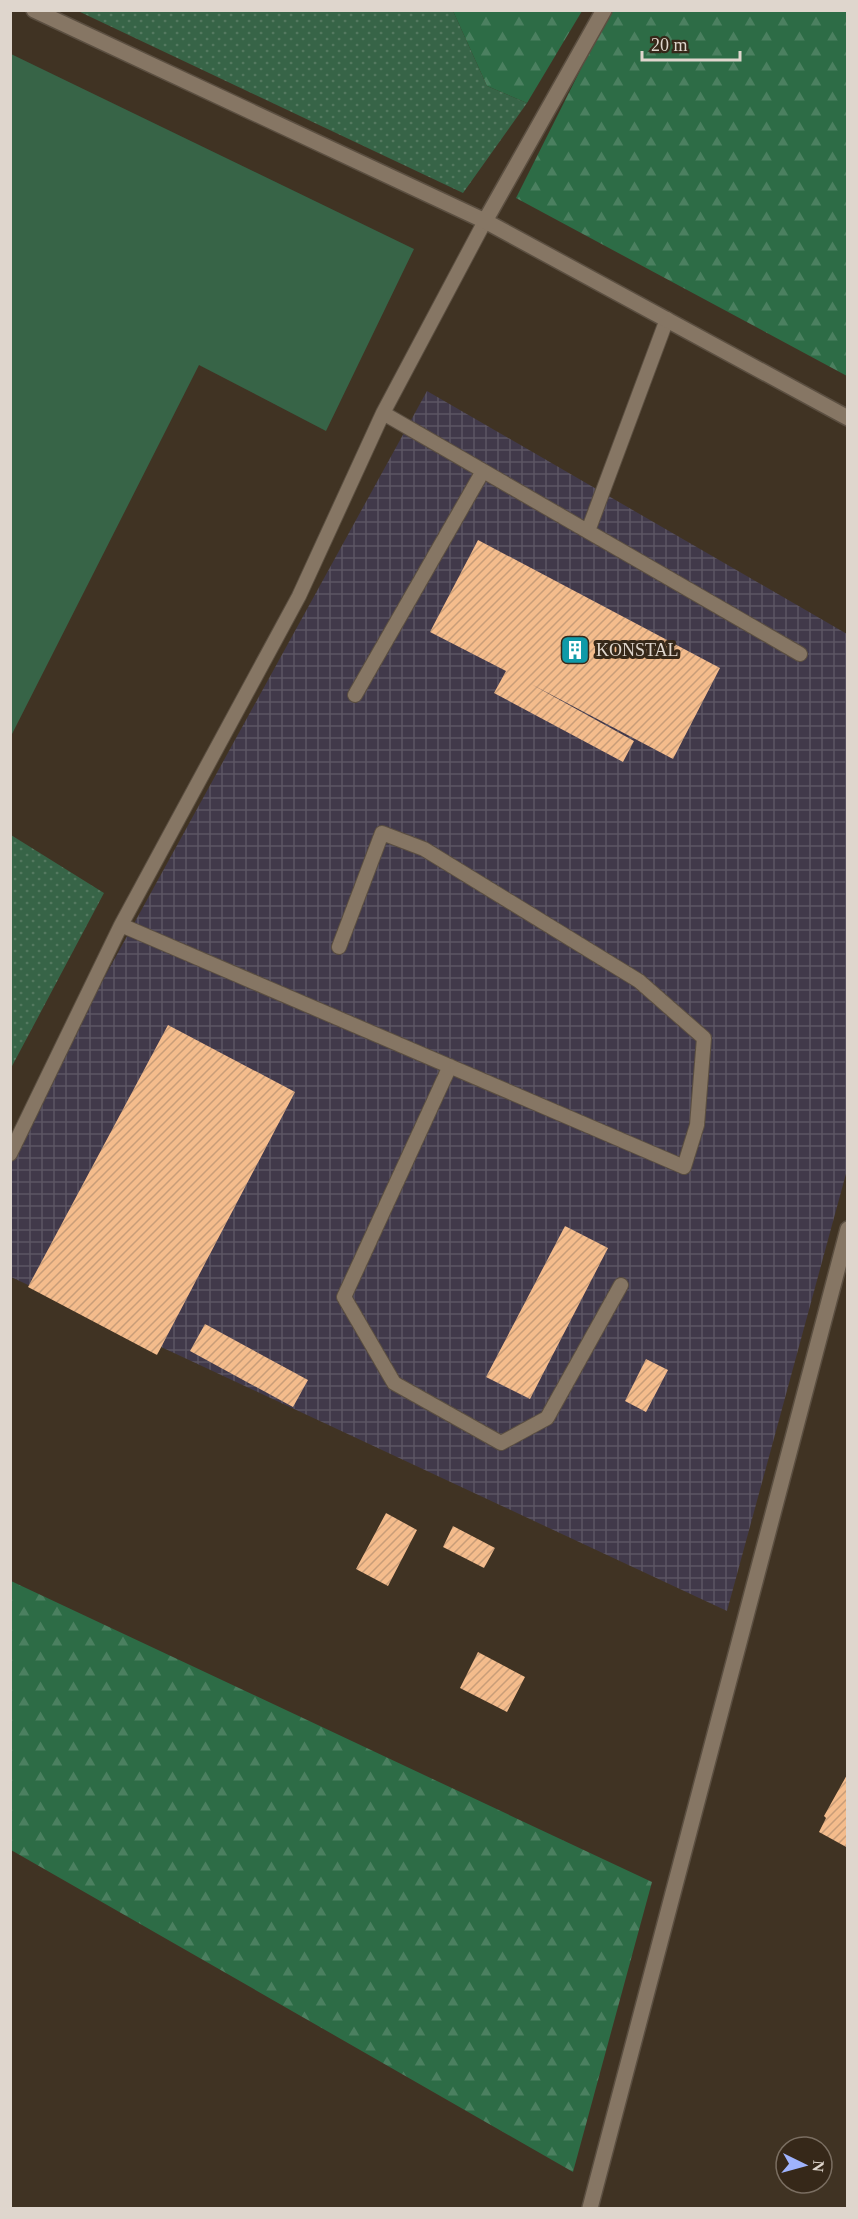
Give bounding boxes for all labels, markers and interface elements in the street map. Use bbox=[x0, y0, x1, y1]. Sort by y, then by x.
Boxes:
scale bar bbox=[642, 24, 740, 62]
text: 20 m bbox=[651, 35, 688, 55]
building icon: KONSTAL bbox=[559, 634, 591, 666]
place label: KONSTAL bbox=[596, 640, 679, 660]
north arrow bbox=[774, 2135, 834, 2195]
text: N bbox=[809, 2160, 827, 2173]

